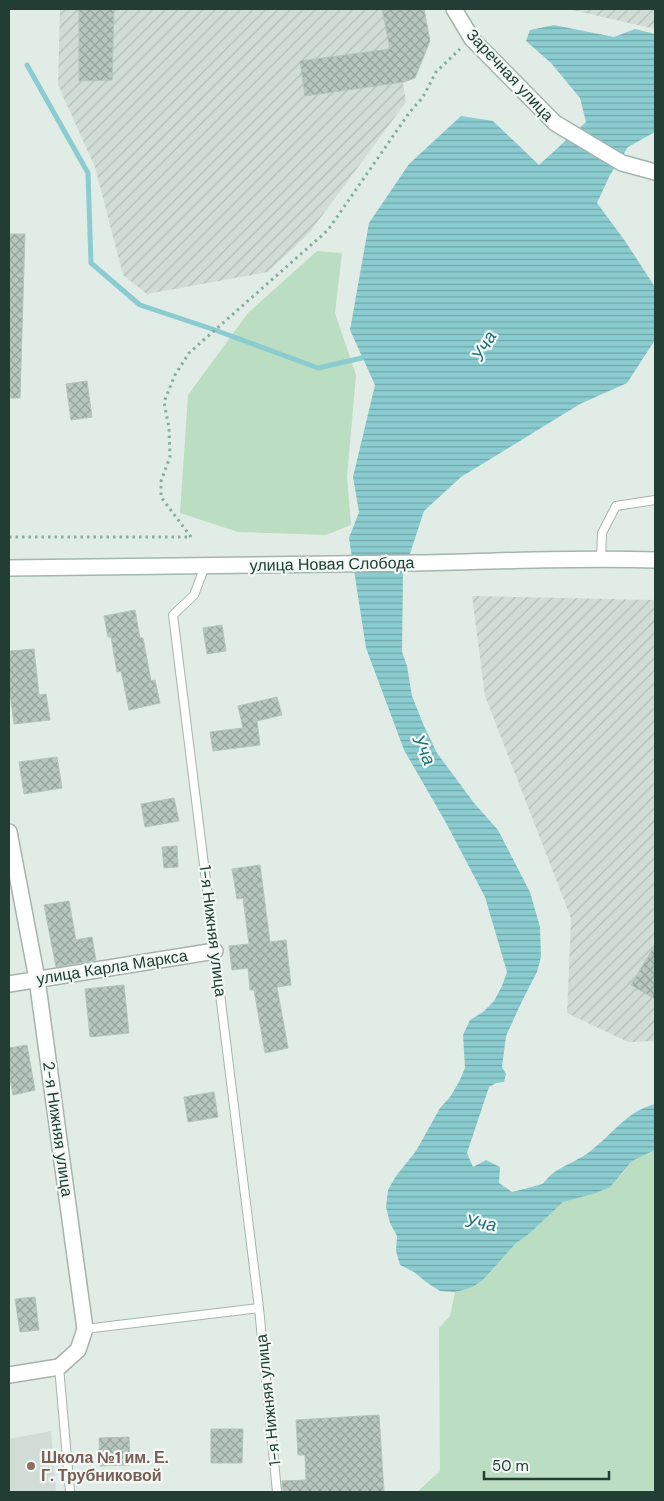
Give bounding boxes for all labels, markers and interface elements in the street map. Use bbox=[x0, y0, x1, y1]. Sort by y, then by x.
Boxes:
street label: Заречная улица bbox=[462, 24, 558, 126]
water label: Уча bbox=[465, 327, 502, 366]
street label: улица Новая Слобода bbox=[249, 552, 415, 576]
water label: Уча bbox=[406, 730, 441, 769]
street label: 1-я Нижняя улица bbox=[195, 864, 231, 998]
street label: улица Карла Маркса bbox=[35, 945, 189, 989]
street label: 2-я Нижняя улица bbox=[38, 1060, 78, 1198]
water label: Уча bbox=[463, 1209, 498, 1237]
street label: 1-я Нижняя улица bbox=[251, 1333, 285, 1467]
place label: Школа №1 им. Е. Г. Трубниковой bbox=[41, 1447, 169, 1486]
scale bar bbox=[484, 1448, 609, 1480]
text: 50 m bbox=[492, 1456, 529, 1476]
marker: Школа №1 им. Е. Г. Трубниковой bbox=[25, 1460, 37, 1472]

